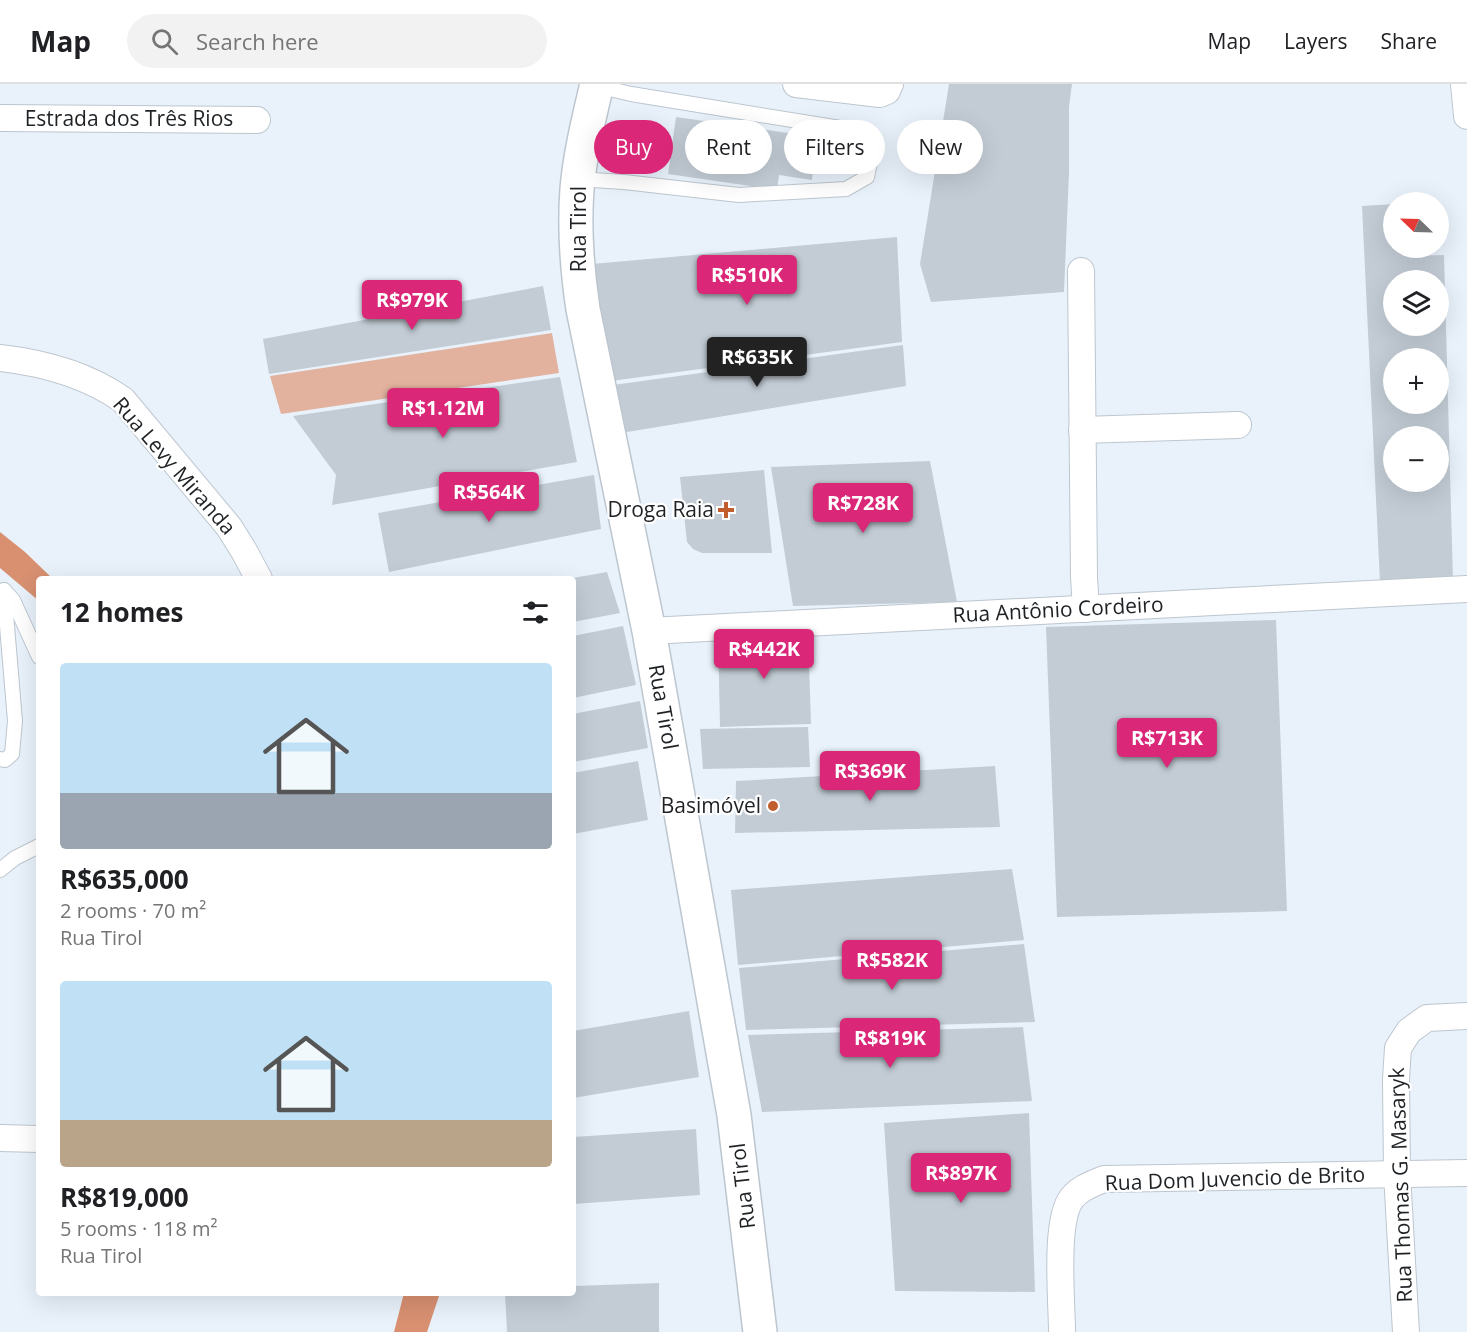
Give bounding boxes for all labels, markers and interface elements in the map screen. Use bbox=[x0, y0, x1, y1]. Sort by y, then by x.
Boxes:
search box bbox=[127, 14, 547, 68]
text: Map bbox=[30, 22, 91, 60]
icon: search bbox=[148, 25, 181, 58]
text: Search here bbox=[196, 26, 319, 56]
text: Map bbox=[1208, 27, 1251, 55]
text: Layers bbox=[1284, 27, 1348, 55]
text: Share bbox=[1381, 27, 1437, 55]
street label: Estrada dos Três Rios bbox=[25, 104, 233, 132]
chip: Buy bbox=[594, 120, 673, 174]
chip: Rent bbox=[685, 120, 772, 174]
chip: Filters bbox=[784, 120, 885, 174]
chip: New bbox=[897, 120, 983, 174]
street label: Rua Tirol bbox=[564, 186, 592, 272]
north arrow bbox=[1383, 192, 1449, 258]
map controls bbox=[1383, 192, 1449, 492]
pin: R$510K bbox=[698, 255, 796, 306]
text: R$510K bbox=[711, 261, 783, 288]
button: layers bbox=[1383, 270, 1449, 336]
pin: R$979K bbox=[363, 280, 461, 331]
text: R$979K bbox=[376, 286, 448, 313]
pin: R$635K bbox=[708, 337, 806, 388]
text: R$635K bbox=[721, 343, 793, 370]
button: + bbox=[1383, 348, 1449, 414]
pin: R$1.12M bbox=[388, 388, 498, 439]
street label: Rua Levy Miranda bbox=[107, 390, 242, 540]
text: R$1.12M bbox=[401, 394, 485, 421]
button: − bbox=[1383, 426, 1449, 492]
pin: R$564K bbox=[440, 472, 538, 523]
text: R$564K bbox=[453, 478, 525, 505]
pin: R$728K bbox=[814, 483, 912, 534]
text: R$728K bbox=[827, 489, 899, 516]
place label: Droga Raia bbox=[607, 495, 714, 523]
marker: Droga Raia bbox=[719, 503, 733, 517]
street label: Rua Antônio Cordeiro bbox=[952, 589, 1164, 629]
text: 12 homes bbox=[60, 594, 184, 630]
icon: filters bbox=[519, 596, 552, 629]
pin: R$442K bbox=[715, 629, 813, 680]
text: R$442K bbox=[728, 635, 800, 662]
street label: Rua Tirol bbox=[643, 662, 685, 752]
icon: home bbox=[252, 702, 360, 810]
pin: R$713K bbox=[1118, 718, 1216, 769]
text: R$713K bbox=[1131, 724, 1203, 751]
pin: R$369K bbox=[821, 751, 919, 802]
text: R$369K bbox=[834, 757, 906, 784]
place label: Basimóvel bbox=[661, 791, 761, 819]
marker: Basimóvel bbox=[766, 799, 780, 813]
text: R$635,000 bbox=[60, 861, 189, 897]
text: 2 rooms · 70 m² bbox=[60, 897, 206, 924]
text: Rua Tirol bbox=[60, 924, 142, 951]
pin: R$582K bbox=[843, 940, 941, 991]
text: R$582K bbox=[856, 946, 928, 973]
pin: R$819K bbox=[841, 1018, 939, 1069]
icon: home bbox=[252, 1020, 360, 1128]
text: R$819K bbox=[854, 1024, 926, 1051]
street label: Rua Thomas G. Masaryk bbox=[1382, 1067, 1418, 1303]
street label: Rua Tirol bbox=[723, 1142, 761, 1231]
pin: R$897K bbox=[912, 1153, 1010, 1204]
text: R$897K bbox=[925, 1159, 997, 1186]
street label: Rua Dom Juvencio de Brito bbox=[1104, 1159, 1366, 1197]
text: R$819,000 bbox=[60, 1179, 189, 1215]
text: 5 rooms · 118 m² bbox=[60, 1215, 218, 1242]
text: Rua Tirol bbox=[60, 1242, 142, 1269]

